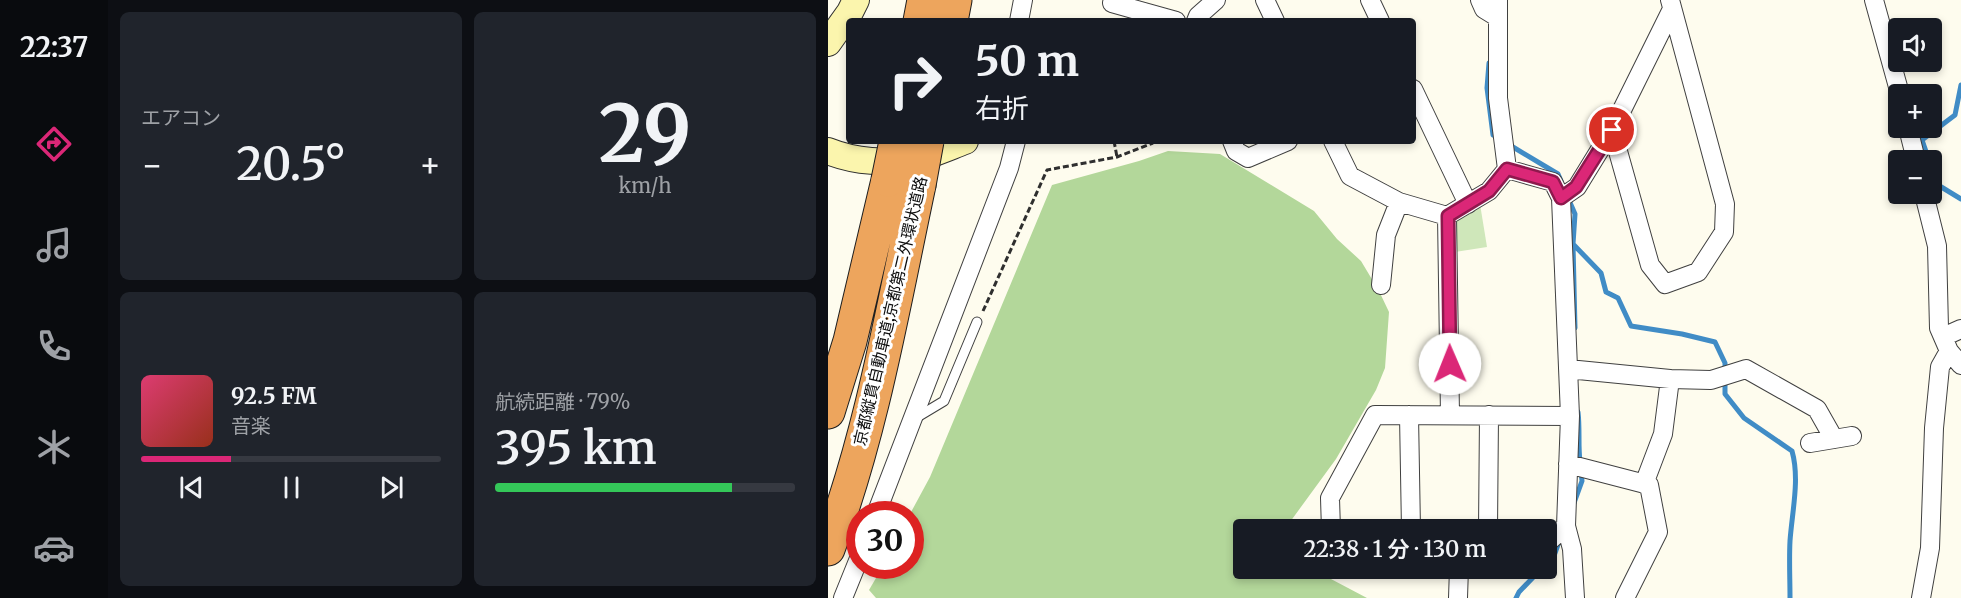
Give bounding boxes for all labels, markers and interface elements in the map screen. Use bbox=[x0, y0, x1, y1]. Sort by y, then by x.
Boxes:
map controls bbox=[1888, 18, 1942, 204]
button: sound bbox=[1888, 18, 1942, 72]
text: 22:37 bbox=[20, 30, 88, 64]
text: 50 m bbox=[975, 35, 1079, 87]
icon: right bbox=[876, 42, 954, 120]
button: + bbox=[1888, 84, 1942, 138]
text: 29 bbox=[599, 85, 691, 183]
text: 右折 bbox=[975, 91, 1029, 125]
pin bbox=[1586, 104, 1637, 155]
text: エアコン bbox=[141, 105, 221, 130]
icon: arrive bbox=[1595, 113, 1628, 146]
icon: directions bbox=[33, 123, 75, 165]
text: 20.5° bbox=[236, 136, 346, 192]
text: − bbox=[141, 145, 163, 186]
text: + bbox=[419, 145, 441, 186]
button: − bbox=[1888, 150, 1942, 204]
text: km/h bbox=[619, 173, 671, 198]
street label: 京都縦貫自動車道;京都第二外環状道路 bbox=[849, 174, 931, 448]
icon: music bbox=[33, 224, 75, 266]
icon: phone bbox=[33, 325, 75, 367]
position arrow bbox=[1418, 332, 1482, 396]
text: 92.5 FM bbox=[231, 382, 317, 410]
text: 航続距離 · 79% bbox=[495, 389, 630, 414]
text: 音楽 bbox=[231, 413, 271, 438]
text: 395 km bbox=[495, 420, 657, 476]
icon: climate bbox=[33, 426, 75, 468]
icon: previous bbox=[175, 471, 208, 504]
icon: pause bbox=[275, 471, 308, 504]
icon: next bbox=[375, 471, 408, 504]
speed limit sign: 30 bbox=[846, 501, 924, 579]
icon: car bbox=[33, 527, 75, 569]
text: 22:38 · 1 分 · 130 m bbox=[1303, 535, 1487, 563]

